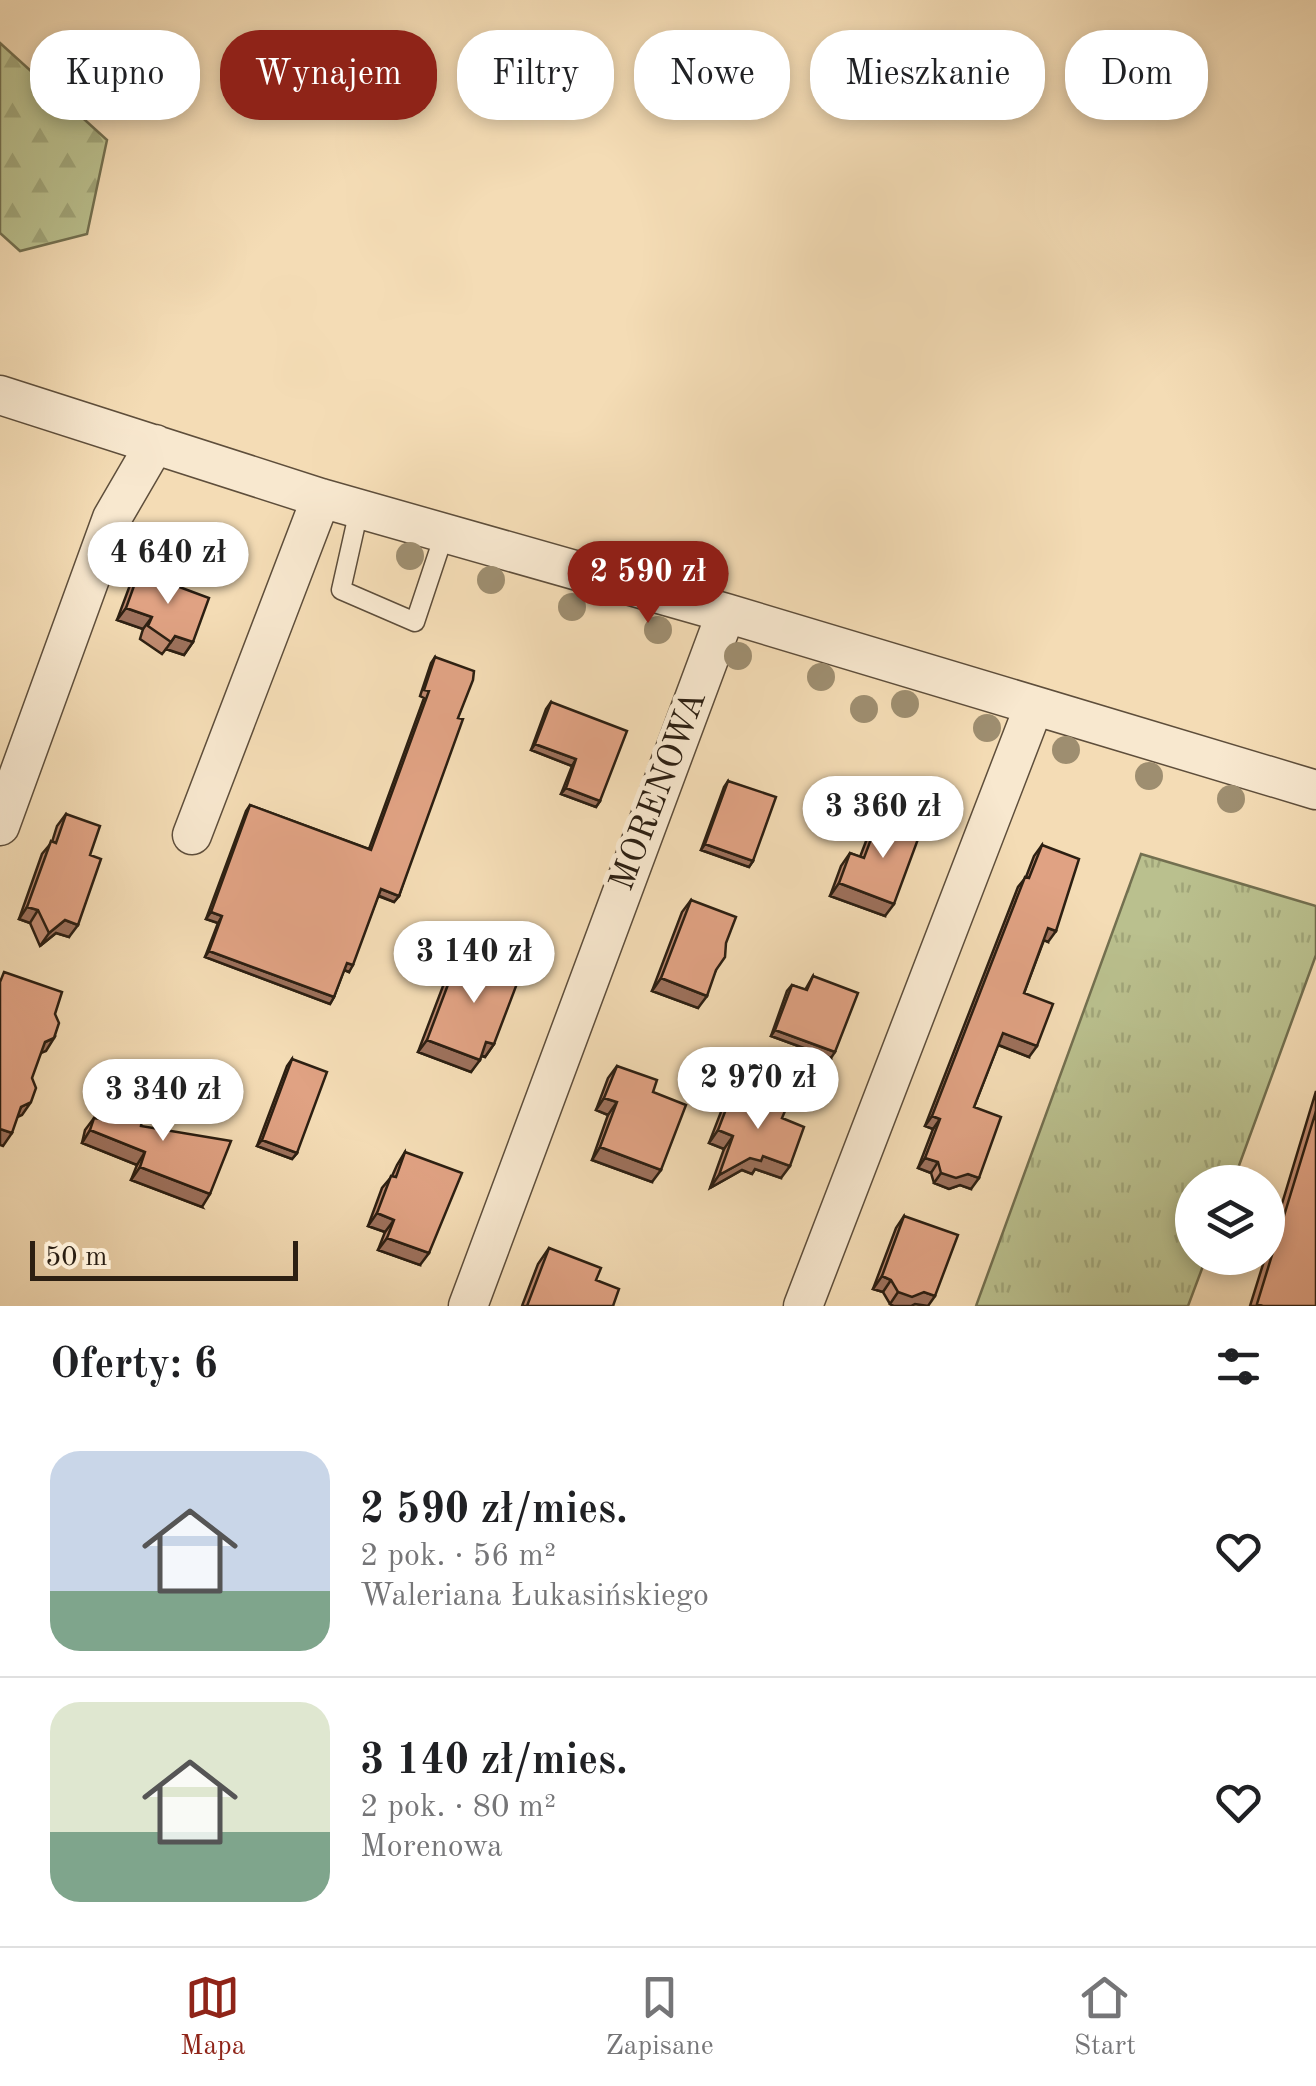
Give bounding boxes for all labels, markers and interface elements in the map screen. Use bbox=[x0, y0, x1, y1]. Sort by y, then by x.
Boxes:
chip: Kupno bbox=[30, 30, 200, 120]
chip: Wynajem bbox=[220, 30, 437, 120]
chip: Filtry bbox=[457, 30, 614, 120]
chip: Nowe bbox=[634, 30, 790, 120]
chip: Mieszkanie bbox=[810, 30, 1045, 120]
chip: Dom bbox=[1065, 30, 1208, 120]
pin: 4 640 zł bbox=[65, 522, 271, 607]
text: 4 640 zł bbox=[110, 538, 226, 570]
pin: 2 590 zł bbox=[545, 541, 751, 626]
text: 2 590 zł bbox=[590, 557, 706, 589]
street label: MORENOWA bbox=[605, 686, 713, 896]
pin: 3 360 zł bbox=[780, 776, 986, 861]
text: 3 360 zł bbox=[825, 792, 941, 824]
pin: 3 140 zł bbox=[371, 921, 577, 1006]
text: 3 140 zł bbox=[416, 937, 532, 969]
pin: 2 970 zł bbox=[655, 1047, 861, 1132]
pin: 3 340 zł bbox=[60, 1059, 266, 1144]
text: 2 970 zł bbox=[700, 1063, 816, 1095]
text: 3 340 zł bbox=[105, 1075, 221, 1107]
map controls bbox=[1175, 1165, 1285, 1275]
button: layers bbox=[1175, 1165, 1285, 1275]
scale bar bbox=[30, 1236, 298, 1280]
text: 50 m bbox=[45, 1244, 108, 1272]
icon: filters bbox=[1211, 1339, 1266, 1394]
text: Oferty: 6 bbox=[50, 1345, 218, 1387]
text: 2 590 zł/mies. bbox=[360, 1490, 628, 1532]
icon: home bbox=[130, 1491, 250, 1611]
icon: heart bbox=[1211, 1524, 1266, 1579]
text: 2 pok. · 56 m² bbox=[360, 1541, 556, 1573]
text: Waleriana Łukasińskiego bbox=[360, 1581, 709, 1613]
text: 3 140 zł/mies. bbox=[360, 1741, 628, 1783]
icon: home bbox=[130, 1742, 250, 1862]
icon: heart bbox=[1211, 1775, 1266, 1830]
text: 2 pok. · 80 m² bbox=[360, 1792, 556, 1824]
text: Morenowa bbox=[360, 1832, 503, 1864]
tab: Mapa bbox=[180, 1970, 246, 2065]
tab: Zapisane bbox=[606, 1970, 714, 2065]
tab: Start bbox=[1074, 1970, 1136, 2065]

